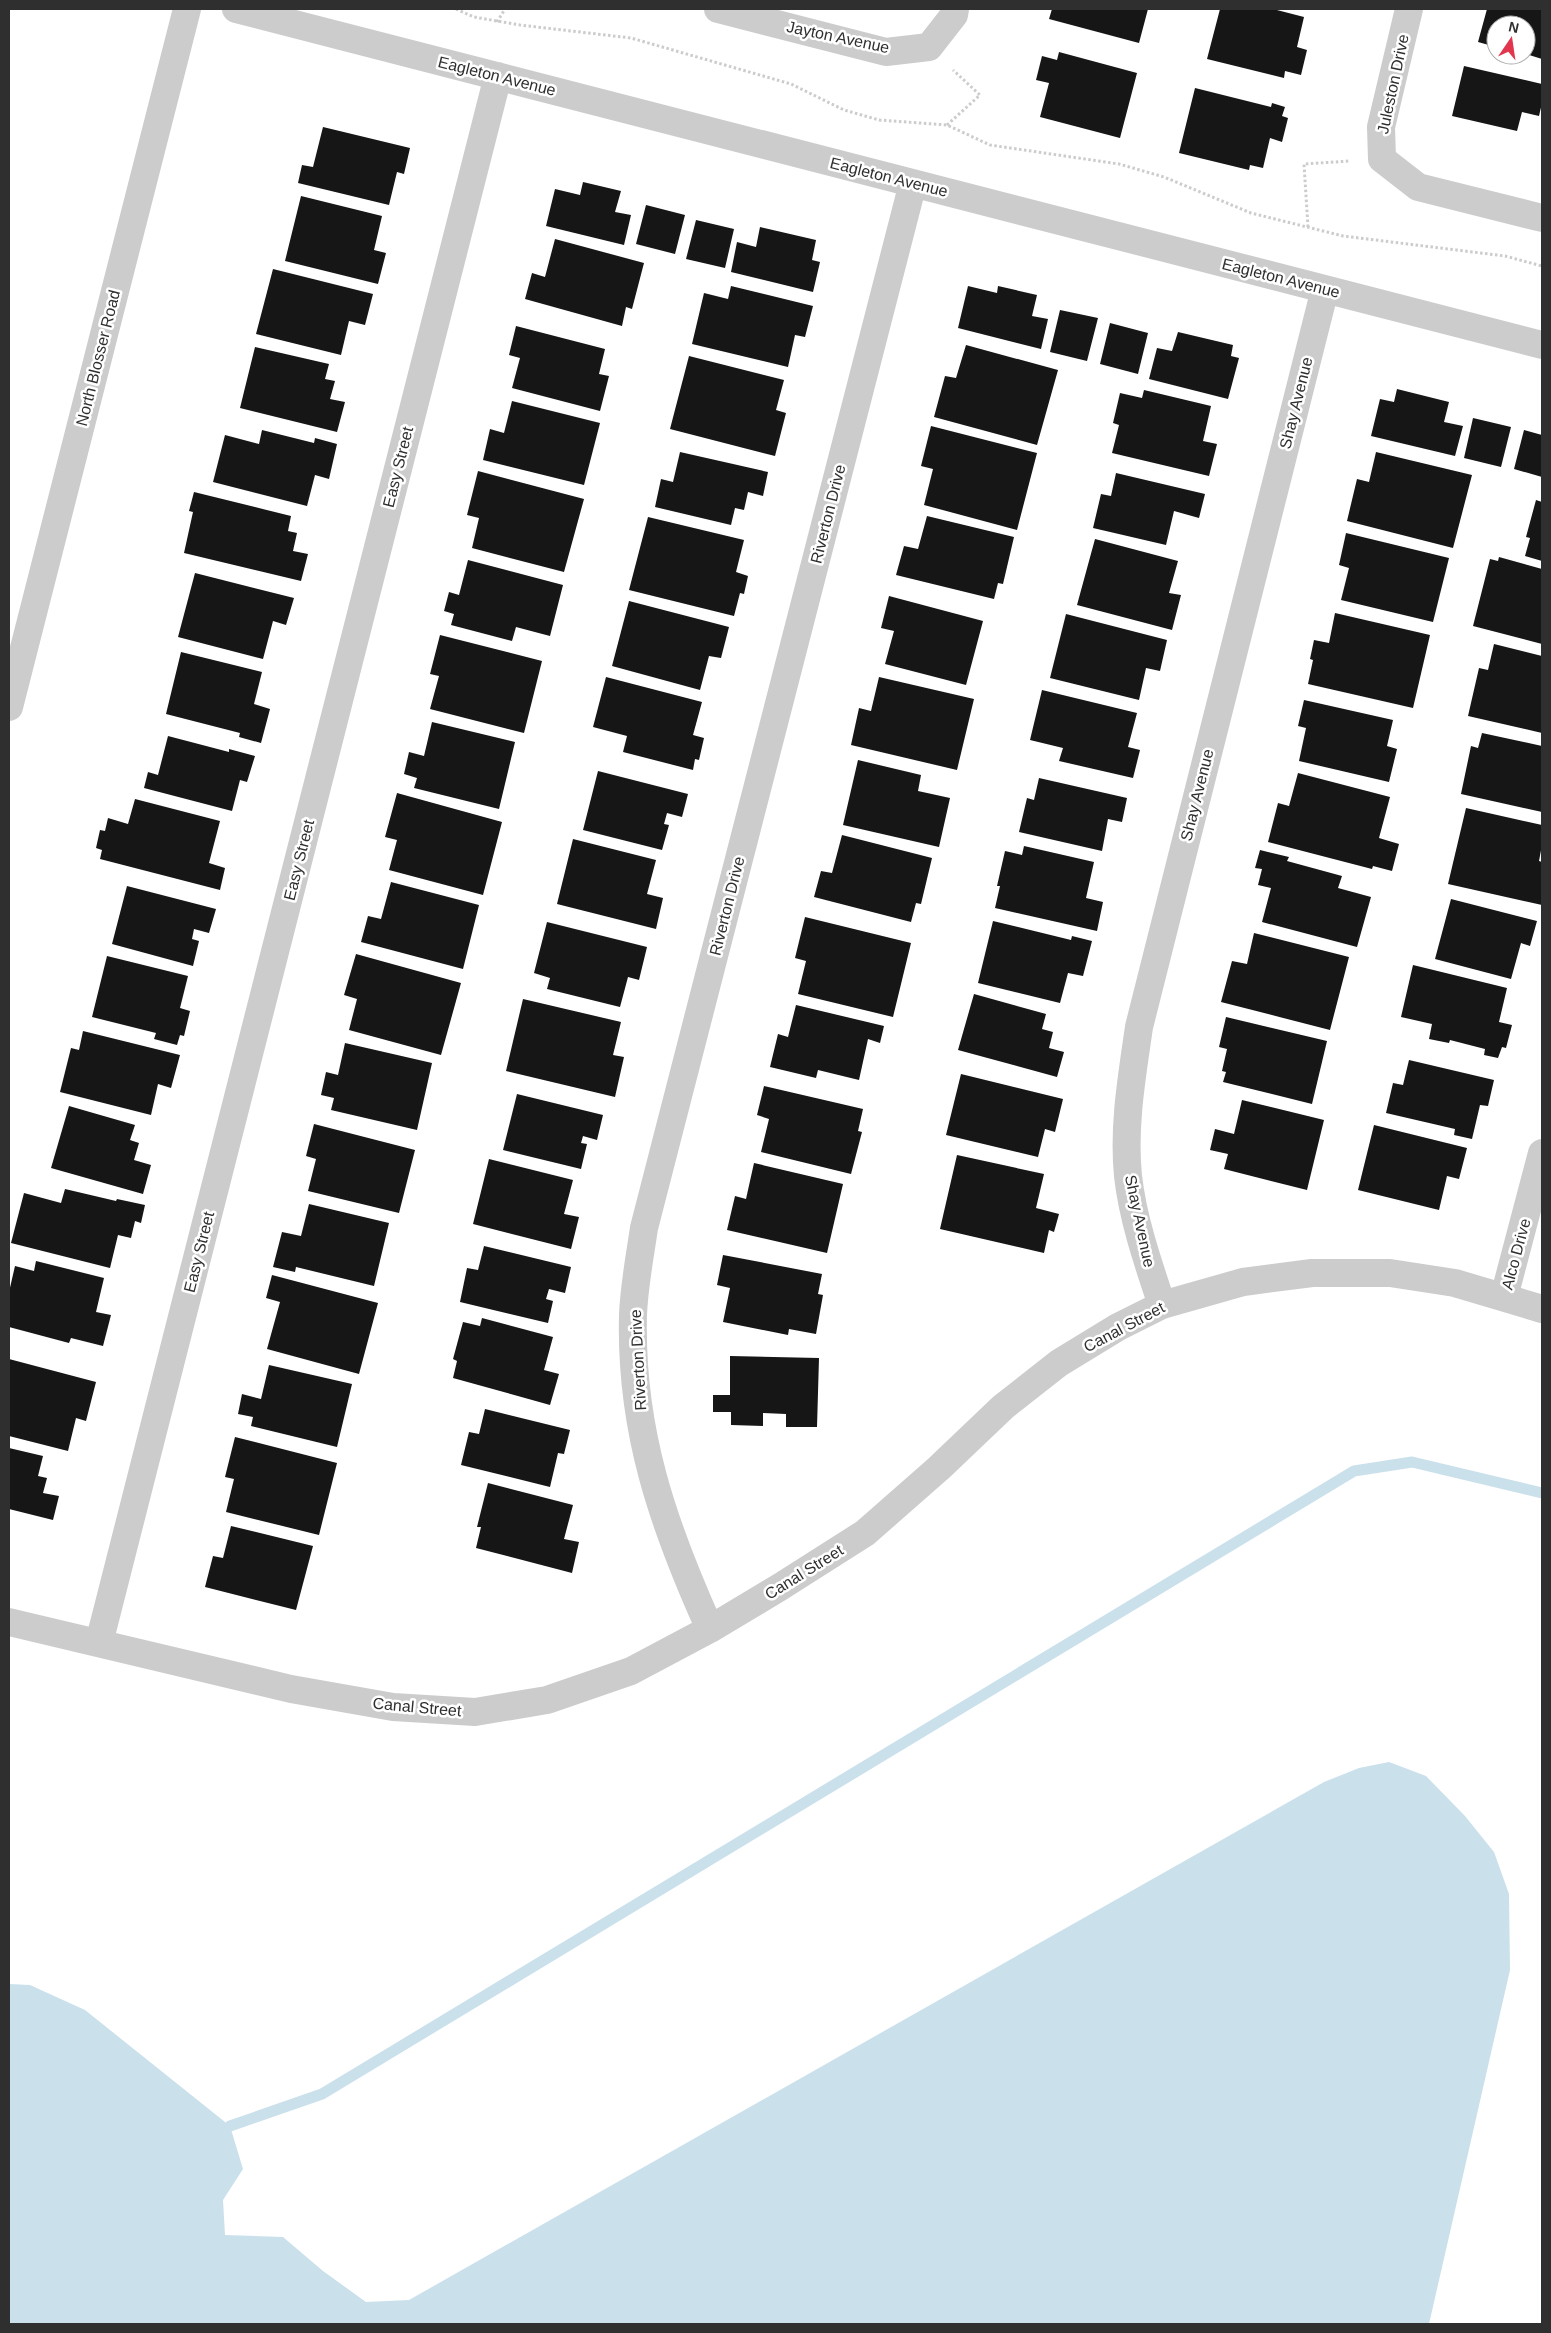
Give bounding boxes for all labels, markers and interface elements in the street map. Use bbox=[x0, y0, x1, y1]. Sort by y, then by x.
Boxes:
north arrow bbox=[1486, 15, 1536, 65]
street label: Jayton Avenue bbox=[785, 18, 891, 56]
text: N bbox=[1507, 18, 1521, 36]
street label: Juleston Drive bbox=[1374, 33, 1412, 135]
street label: Eagleton Avenue bbox=[436, 53, 558, 99]
street label: Eagleton Avenue bbox=[828, 154, 950, 200]
street label: Eagleton Avenue bbox=[1220, 255, 1342, 301]
street label: North Blosser Road bbox=[73, 288, 123, 428]
street label: Shay Avenue bbox=[1276, 355, 1316, 451]
street label: Easy Street bbox=[380, 424, 416, 509]
street label: Riverton Drive bbox=[807, 463, 849, 565]
street label: Shay Avenue bbox=[1177, 747, 1217, 843]
street label: Easy Street bbox=[281, 817, 317, 902]
street label: Riverton Drive bbox=[706, 855, 748, 957]
street label: Shay Avenue bbox=[1122, 1173, 1158, 1269]
street label: Easy Street bbox=[181, 1209, 217, 1294]
street label: Alco Drive bbox=[1498, 1216, 1534, 1291]
street label: Canal Street bbox=[1081, 1298, 1168, 1355]
street label: Riverton Drive bbox=[627, 1309, 649, 1411]
street label: Canal Street bbox=[762, 1541, 847, 1603]
street label: Canal Street bbox=[372, 1695, 463, 1719]

